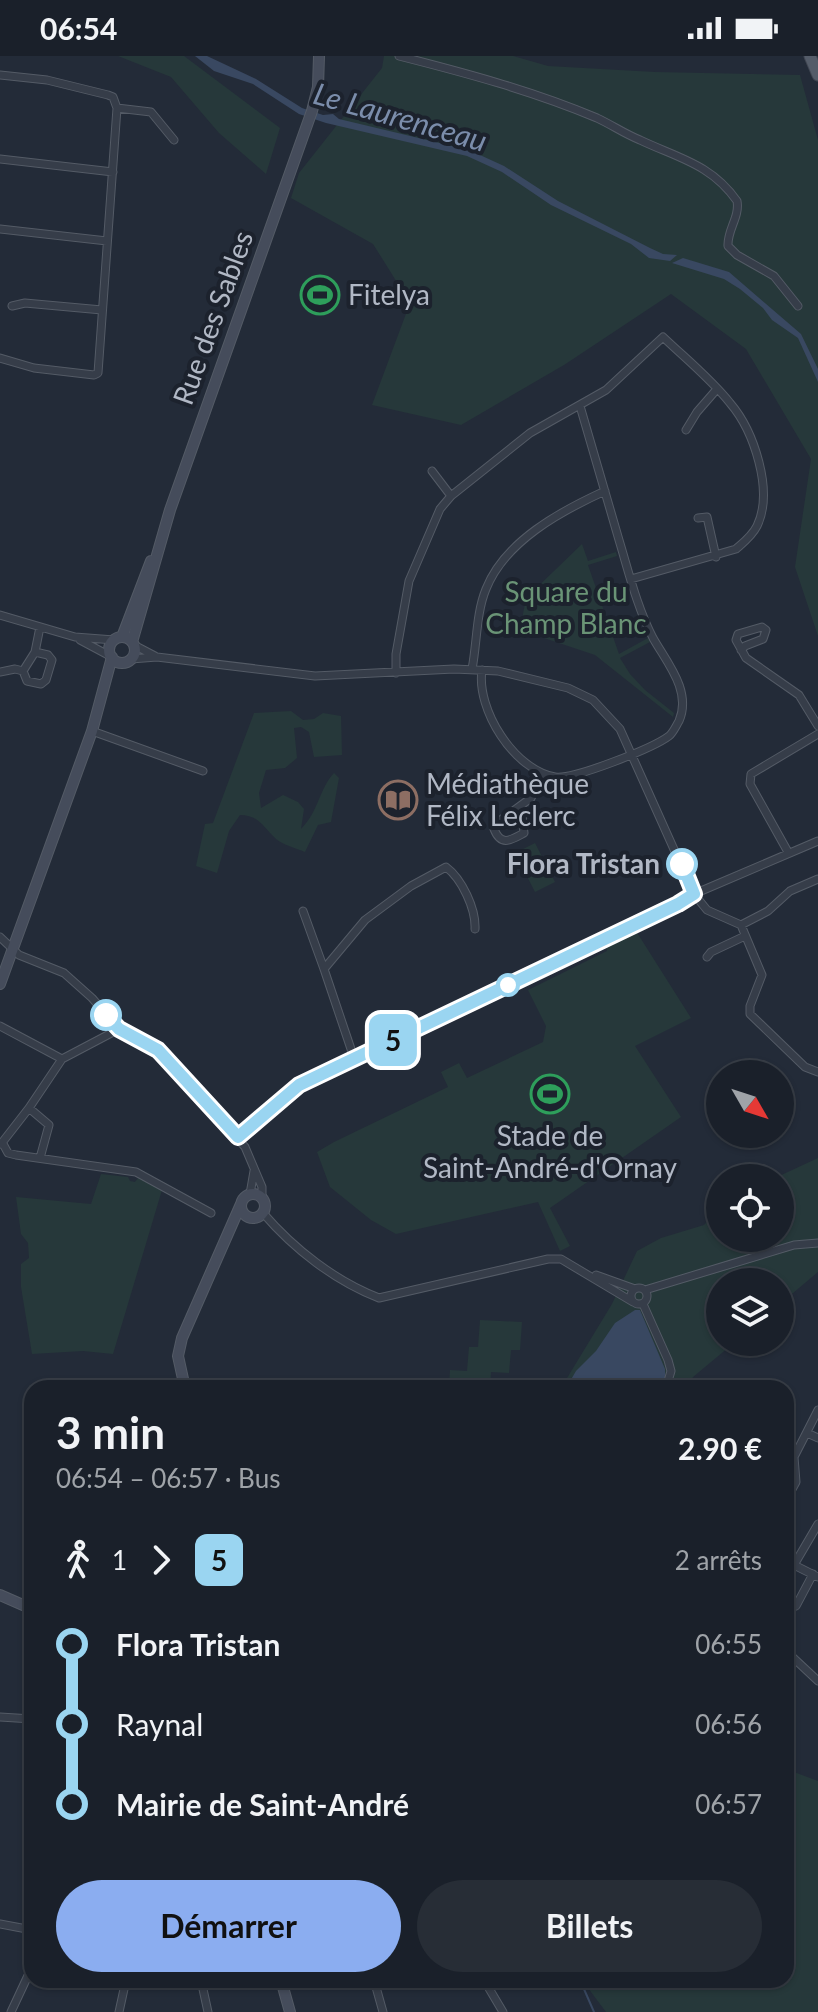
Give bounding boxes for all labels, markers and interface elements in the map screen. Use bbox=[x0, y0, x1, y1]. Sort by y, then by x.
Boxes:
text: 06:54 bbox=[40, 10, 117, 46]
water label: Le Laurenceau bbox=[310, 74, 491, 158]
street label: Rue des Sables bbox=[165, 226, 259, 409]
sports icon: Fitelya bbox=[299, 274, 341, 316]
place label: Fitelya bbox=[348, 277, 430, 311]
park label: Square du Champ Blanc bbox=[485, 574, 647, 640]
place label: Médiathèque Félix Leclerc bbox=[426, 766, 589, 832]
library icon: Médiathèque Félix Leclerc bbox=[377, 779, 419, 821]
place label: Flora Tristan bbox=[507, 846, 660, 880]
marker: Flora Tristan bbox=[667, 849, 697, 879]
unlabelled marker bbox=[497, 974, 519, 996]
unlabelled marker bbox=[91, 1000, 121, 1030]
line badge: 5 bbox=[367, 1014, 419, 1066]
text: 5 bbox=[385, 1023, 401, 1057]
north arrow bbox=[706, 1060, 794, 1148]
map controls bbox=[706, 1060, 794, 1356]
sports icon: Stade de Saint-André-d'Ornay bbox=[529, 1073, 571, 1115]
place label: Stade de Saint-André-d'Ornay bbox=[423, 1118, 677, 1184]
button: locate bbox=[706, 1164, 794, 1252]
button: layers bbox=[706, 1268, 794, 1356]
text: 3 min bbox=[56, 1406, 165, 1458]
text: 2.90 € bbox=[678, 1430, 762, 1466]
text: 06:54 – 06:57 · Bus bbox=[56, 1462, 280, 1494]
icon: walk bbox=[56, 1538, 100, 1582]
icon: forward bbox=[139, 1538, 183, 1582]
text: 5 bbox=[211, 1543, 227, 1577]
text: 1 bbox=[112, 1544, 127, 1576]
text: 2 arrêts bbox=[675, 1544, 762, 1576]
text: Flora Tristan bbox=[116, 1626, 280, 1662]
text: 06:55 bbox=[695, 1628, 762, 1660]
text: Raynal bbox=[116, 1706, 203, 1742]
text: 06:56 bbox=[695, 1708, 762, 1740]
text: Mairie de Saint-André bbox=[116, 1786, 409, 1822]
text: 06:57 bbox=[695, 1788, 762, 1820]
button: Démarrer bbox=[56, 1880, 401, 1972]
button: Billets bbox=[417, 1880, 762, 1972]

